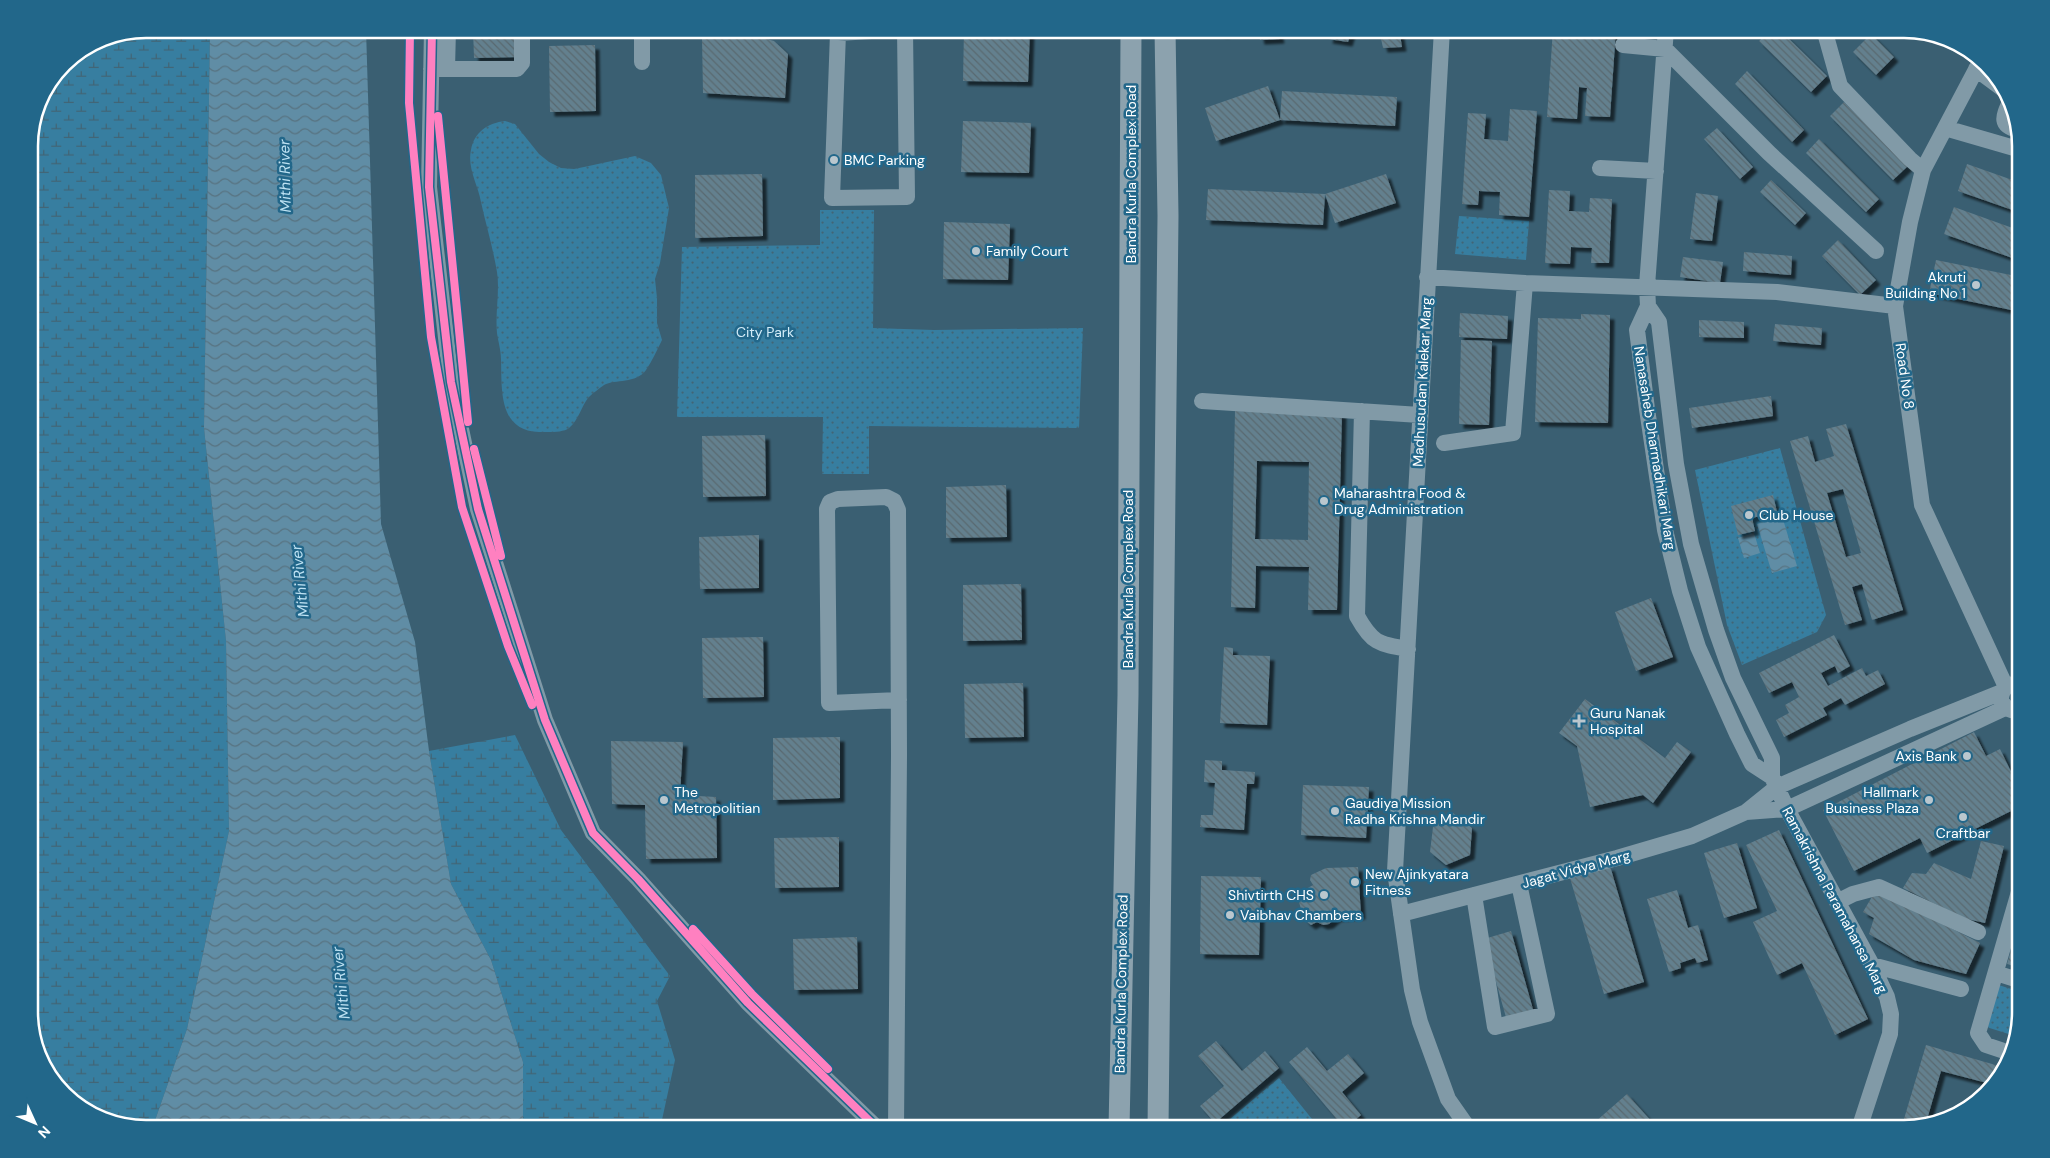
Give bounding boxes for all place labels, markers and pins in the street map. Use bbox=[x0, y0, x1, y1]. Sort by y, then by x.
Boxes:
place label: BMC Parking bbox=[844, 151, 925, 169]
marker: BMC Parking bbox=[828, 154, 840, 166]
place label: Family Court bbox=[986, 242, 1068, 260]
marker: Family Court bbox=[970, 245, 982, 257]
place label: Akruti Building No 1 bbox=[1885, 268, 1966, 302]
marker: Akruti Building No 1 bbox=[1970, 279, 1982, 291]
place label: Maharashtra Food & Drug Administration bbox=[1334, 484, 1466, 518]
marker: Maharashtra Food & Drug Administration bbox=[1318, 495, 1330, 507]
place label: Club House bbox=[1759, 506, 1834, 524]
marker: Club House bbox=[1743, 509, 1755, 521]
place label: Guru Nanak Hospital bbox=[1590, 704, 1666, 738]
marker: Guru Nanak Hospital bbox=[1572, 714, 1586, 728]
place label: Axis Bank bbox=[1895, 747, 1957, 765]
marker: Axis Bank bbox=[1961, 750, 1973, 762]
place label: The Metropolitian bbox=[674, 783, 760, 817]
place label: Hallmark Business Plaza bbox=[1825, 783, 1919, 817]
marker: The Metropolitian bbox=[658, 794, 670, 806]
place label: Gaudiya Mission Radha Krishna Mandir bbox=[1345, 794, 1485, 828]
marker: Hallmark Business Plaza bbox=[1923, 794, 1935, 806]
marker: Gaudiya Mission Radha Krishna Mandir bbox=[1329, 805, 1341, 817]
marker: Craftbar bbox=[1957, 811, 1969, 823]
place label: Craftbar bbox=[1936, 824, 1990, 842]
place label: New Ajinkyatara Fitness bbox=[1365, 865, 1469, 899]
marker: New Ajinkyatara Fitness bbox=[1349, 876, 1361, 888]
place label: Shivtirth CHS bbox=[1228, 886, 1314, 904]
marker: Shivtirth CHS bbox=[1318, 889, 1330, 901]
place label: Vaibhav Chambers bbox=[1240, 906, 1362, 924]
marker: Vaibhav Chambers bbox=[1224, 909, 1236, 921]

